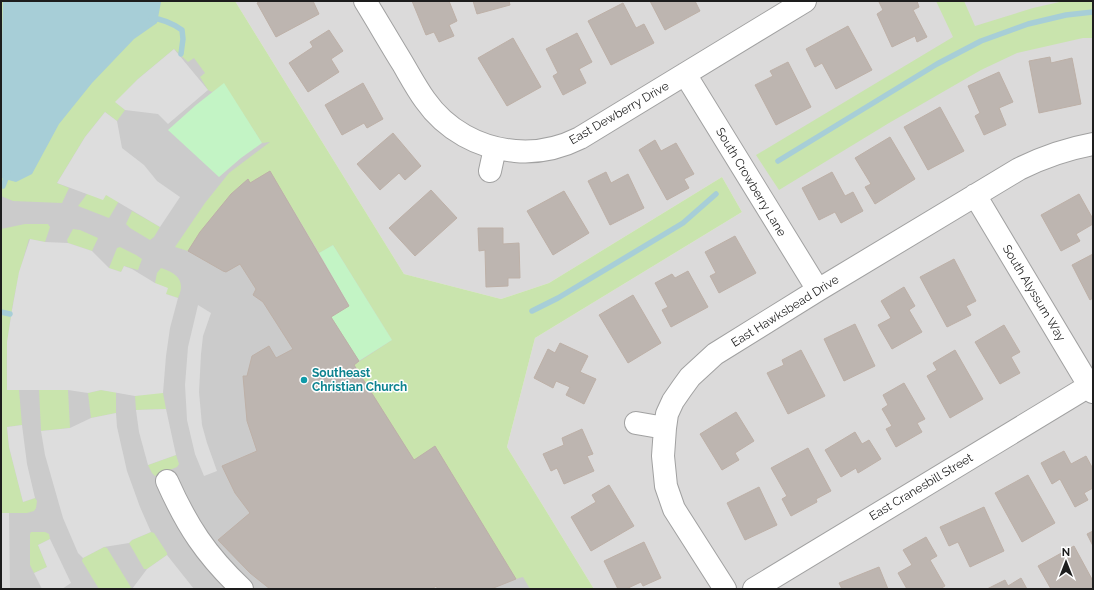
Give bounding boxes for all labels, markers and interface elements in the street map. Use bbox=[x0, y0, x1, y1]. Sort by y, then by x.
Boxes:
street label: East Dewberry Drive bbox=[567, 79, 671, 147]
street label: South Crowberry Lane bbox=[713, 125, 789, 239]
street label: South Alyssum Way bbox=[1000, 242, 1069, 344]
street label: East Hawksbead Drive bbox=[729, 272, 841, 350]
place label: Southeast Christian Church bbox=[312, 366, 407, 394]
marker: Southeast Christian Church bbox=[299, 375, 309, 385]
street label: East Cranesbill Street bbox=[867, 451, 975, 523]
north arrow bbox=[1046, 542, 1086, 582]
text: N bbox=[1062, 546, 1070, 559]

